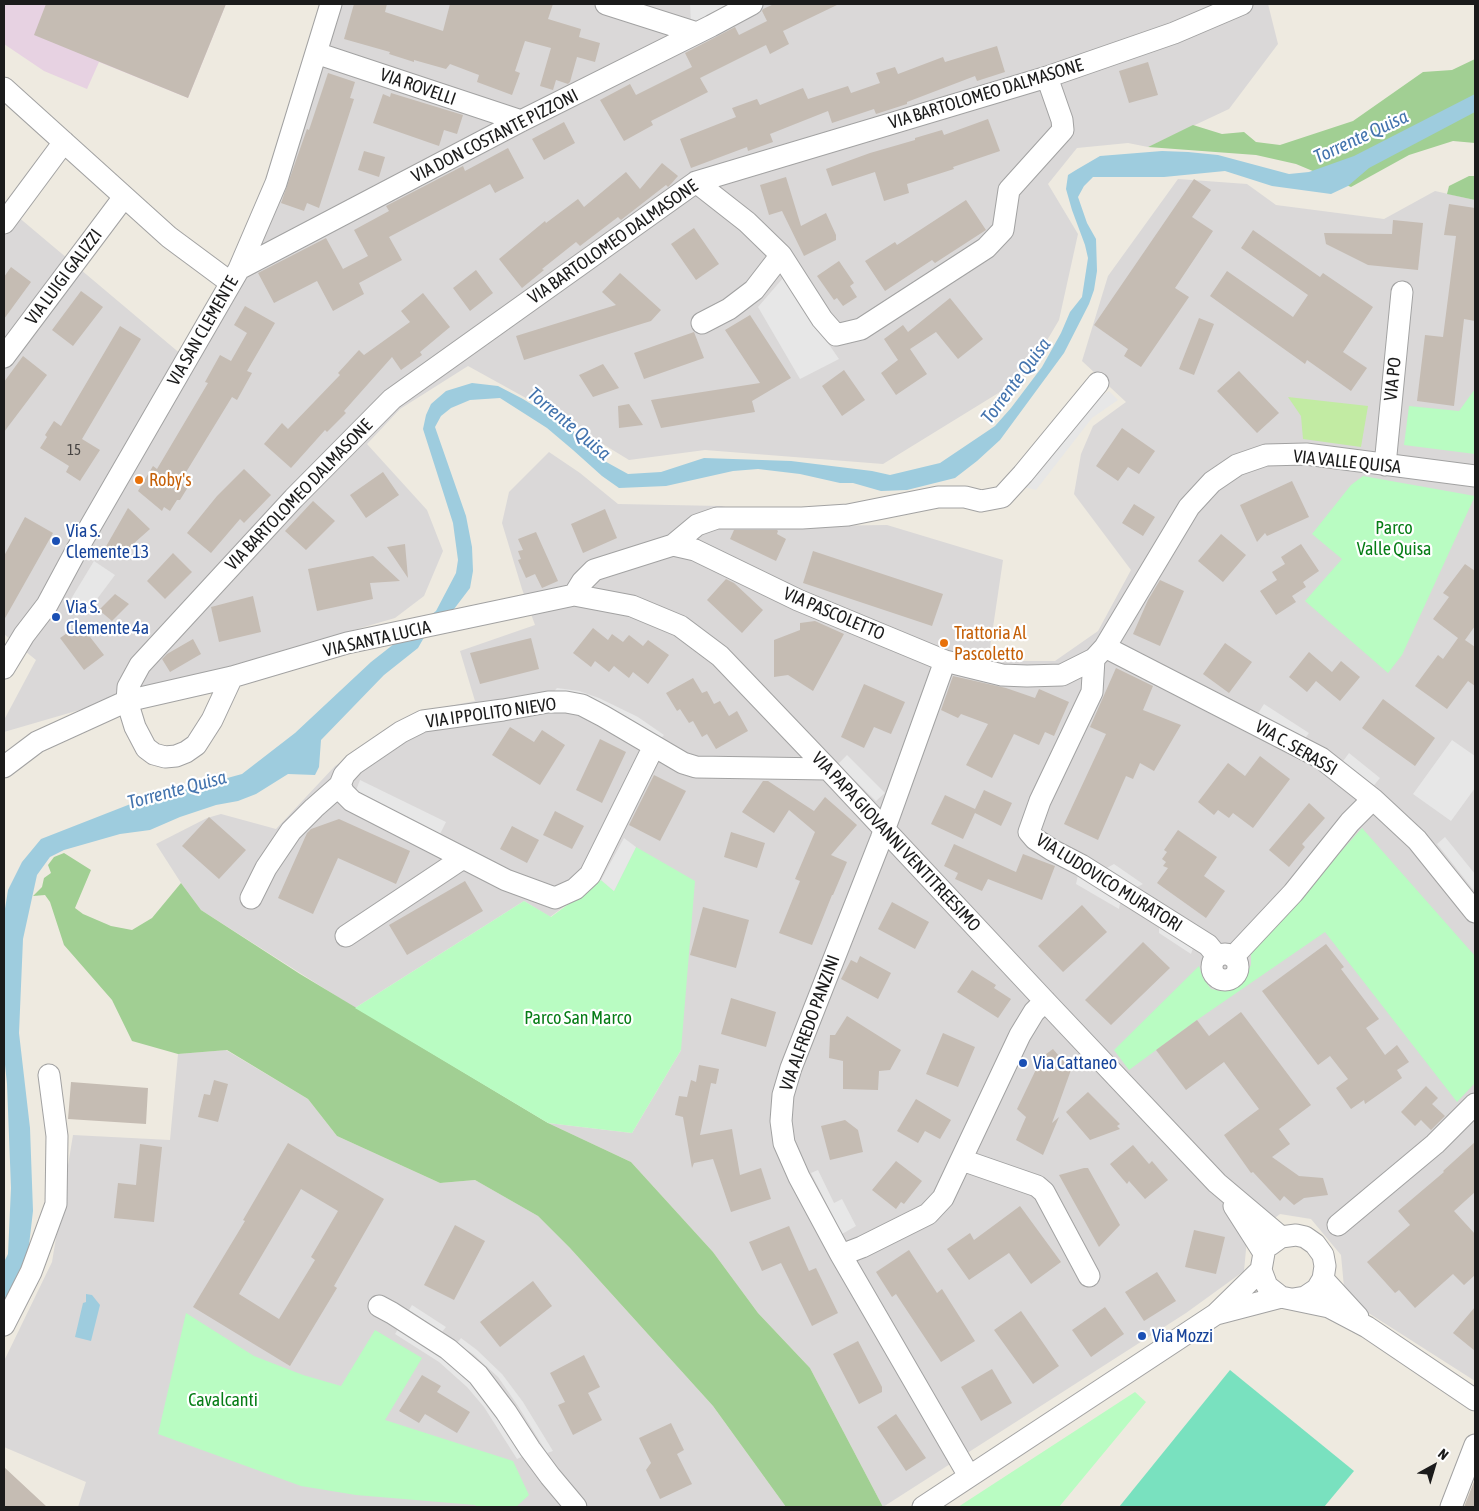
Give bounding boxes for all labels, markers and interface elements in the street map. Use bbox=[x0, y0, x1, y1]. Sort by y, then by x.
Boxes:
street label: VIA BARTOLOMEO DALMASONE bbox=[886, 54, 1086, 134]
street label: VIA ROVELLI bbox=[377, 64, 459, 110]
street label: VIA DON COSTANTE PIZZONI bbox=[408, 85, 582, 187]
water label: Torrente Quisa bbox=[1310, 105, 1412, 169]
street label: VIA BARTOLOMEO DALMASONE bbox=[524, 175, 702, 309]
street label: VIA LUIGI GALIZZI bbox=[21, 225, 107, 329]
street label: VIA SAN CLEMENTE bbox=[163, 272, 243, 390]
water label: Torrente Quisa bbox=[976, 334, 1056, 428]
street label: VIA PO bbox=[1380, 356, 1406, 402]
water label: Torrente Quisa bbox=[523, 383, 615, 465]
street label: VIA BARTOLOMEO DALMASONE bbox=[221, 415, 377, 575]
house number: 15 bbox=[67, 441, 81, 459]
street label: VIA VALLE QUISA bbox=[1292, 446, 1402, 478]
place label: Roby's bbox=[149, 469, 192, 491]
marker: Roby's bbox=[133, 474, 145, 486]
park label: Parco Valle Quisa bbox=[1357, 517, 1431, 560]
place label: Via S. Clemente 13 bbox=[66, 520, 149, 562]
marker: Via S. Clemente 13 bbox=[50, 535, 62, 547]
street label: VIA PASCOLETTO bbox=[780, 583, 888, 645]
place label: Via S. Clemente 4a bbox=[66, 596, 149, 638]
marker: Via S. Clemente 4a bbox=[50, 611, 62, 623]
street label: VIA SANTA LUCIA bbox=[321, 616, 433, 662]
place label: Trattoria Al Pascoletto bbox=[954, 622, 1027, 664]
marker: Trattoria Al Pascoletto bbox=[938, 637, 950, 649]
street label: VIA IPPOLITO NIEVO bbox=[424, 693, 558, 733]
street label: VIA C. SERASSI bbox=[1251, 716, 1341, 780]
street label: VIA PAPA GIOVANNI VENTITREESIMO bbox=[807, 748, 985, 936]
water label: Torrente Quisa bbox=[125, 766, 229, 814]
street label: VIA LUDOVICO MURATORI bbox=[1032, 829, 1186, 937]
street label: VIA ALFREDO PANZINI bbox=[775, 952, 845, 1094]
park label: Parco San Marco bbox=[524, 1007, 632, 1029]
place label: Via Cattaneo bbox=[1033, 1052, 1117, 1074]
marker: Via Cattaneo bbox=[1017, 1057, 1029, 1069]
place label: Via Mozzi bbox=[1152, 1325, 1213, 1347]
marker: Via Mozzi bbox=[1136, 1330, 1148, 1342]
park label: Cavalcanti bbox=[188, 1389, 258, 1411]
north arrow bbox=[1409, 1441, 1459, 1491]
text: N bbox=[1435, 1446, 1452, 1463]

